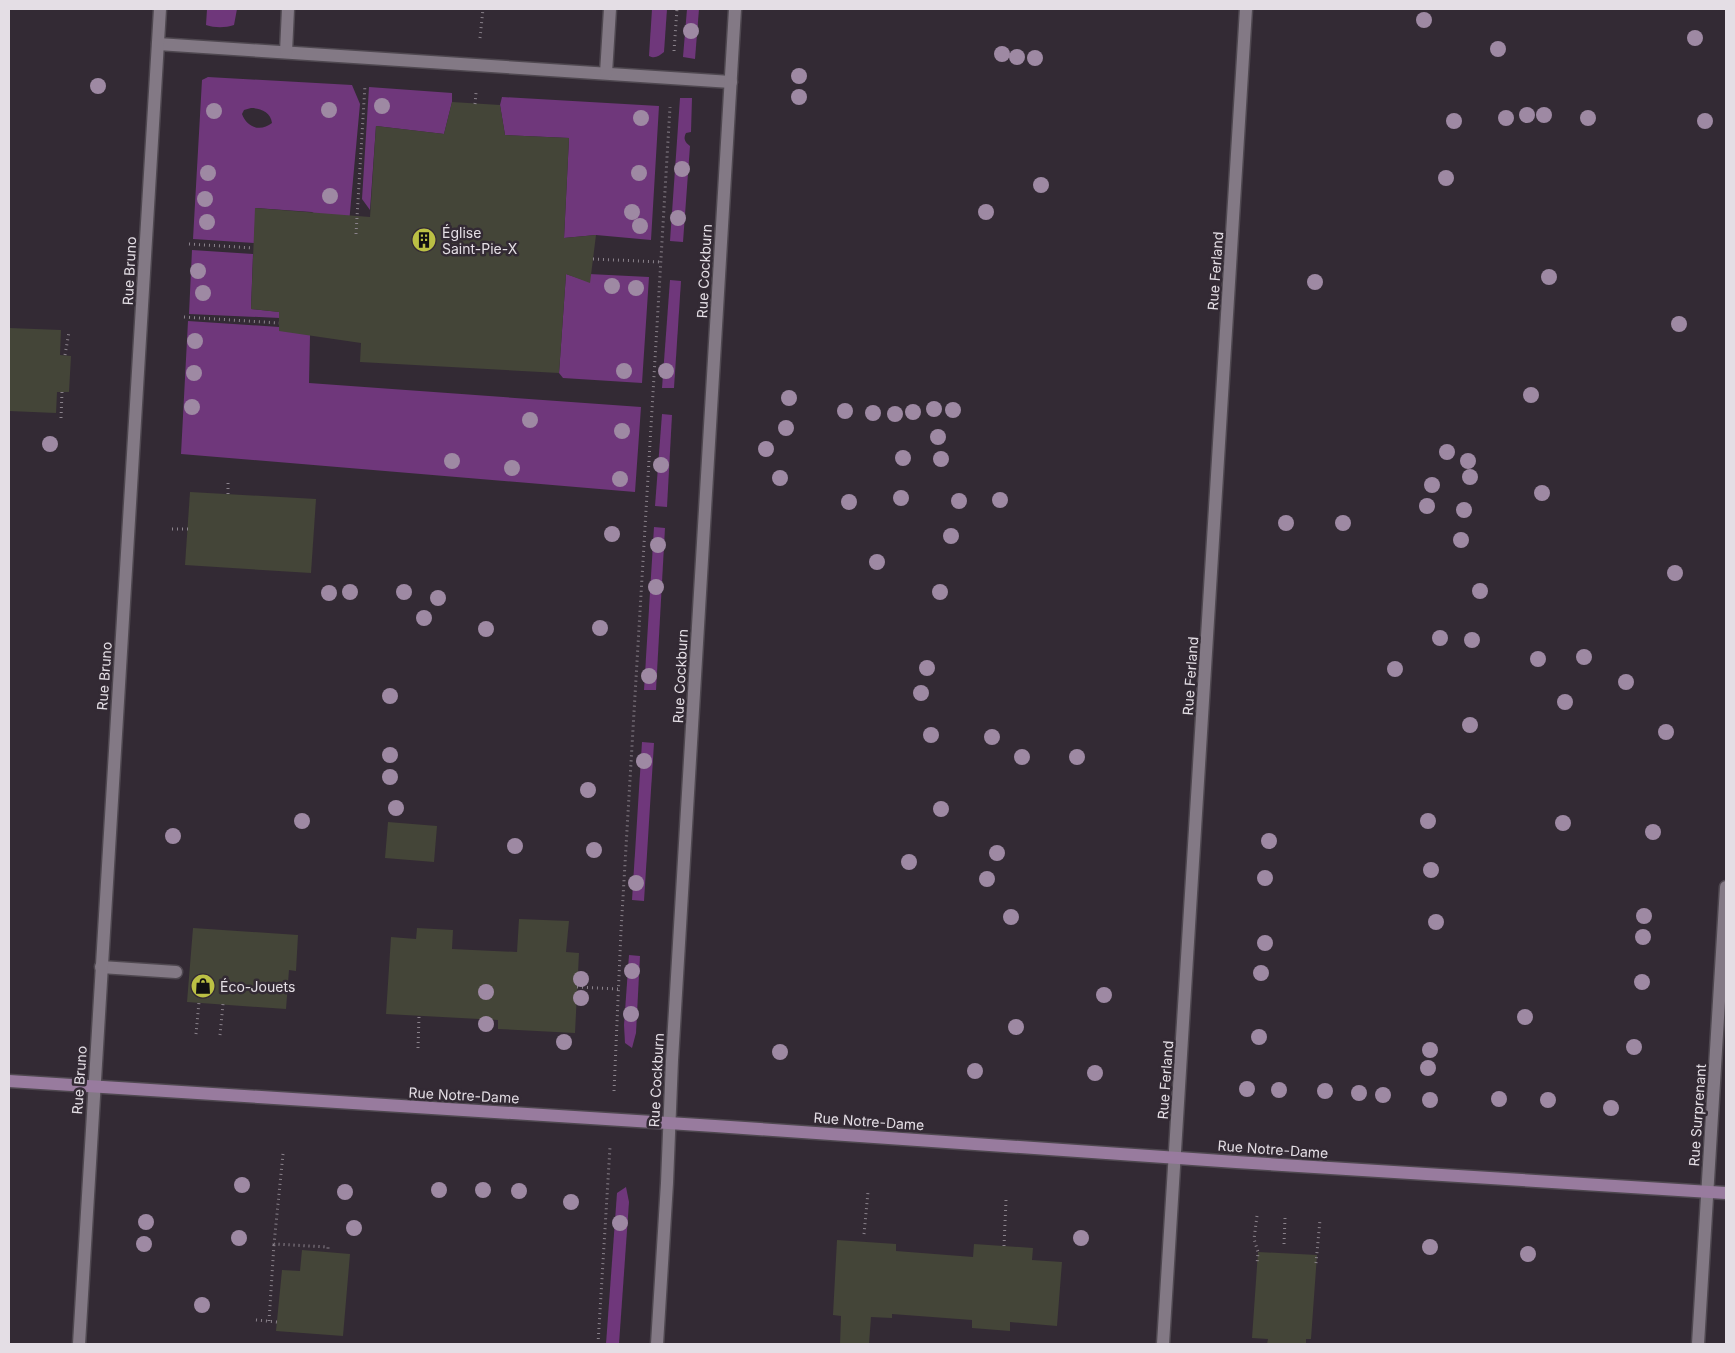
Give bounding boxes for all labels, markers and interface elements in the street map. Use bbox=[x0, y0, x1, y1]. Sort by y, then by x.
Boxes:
street label: Rue Cockburn bbox=[693, 223, 715, 319]
place label: Église Saint-Pie-X bbox=[442, 224, 518, 257]
building icon: Église Saint-Pie-X bbox=[411, 227, 437, 253]
street label: Rue Ferland bbox=[1204, 231, 1226, 311]
street label: Rue Bruno bbox=[119, 236, 139, 306]
street label: Rue Cockburn bbox=[669, 628, 691, 724]
street label: Rue Ferland bbox=[1179, 636, 1201, 716]
street label: Rue Bruno bbox=[93, 641, 115, 711]
shop icon: Éco-Jouets bbox=[190, 973, 216, 999]
place label: Éco-Jouets bbox=[220, 978, 295, 995]
street label: Rue Cockburn bbox=[645, 1032, 667, 1128]
street label: Rue Ferland bbox=[1154, 1040, 1176, 1120]
street label: Rue Bruno bbox=[68, 1045, 90, 1115]
street label: Rue Surprenant bbox=[1685, 1063, 1709, 1167]
street label: Rue Notre-Dame bbox=[408, 1084, 520, 1106]
street label: Rue Notre-Dame bbox=[813, 1109, 925, 1133]
street label: Rue Notre-Dame bbox=[1217, 1137, 1329, 1161]

